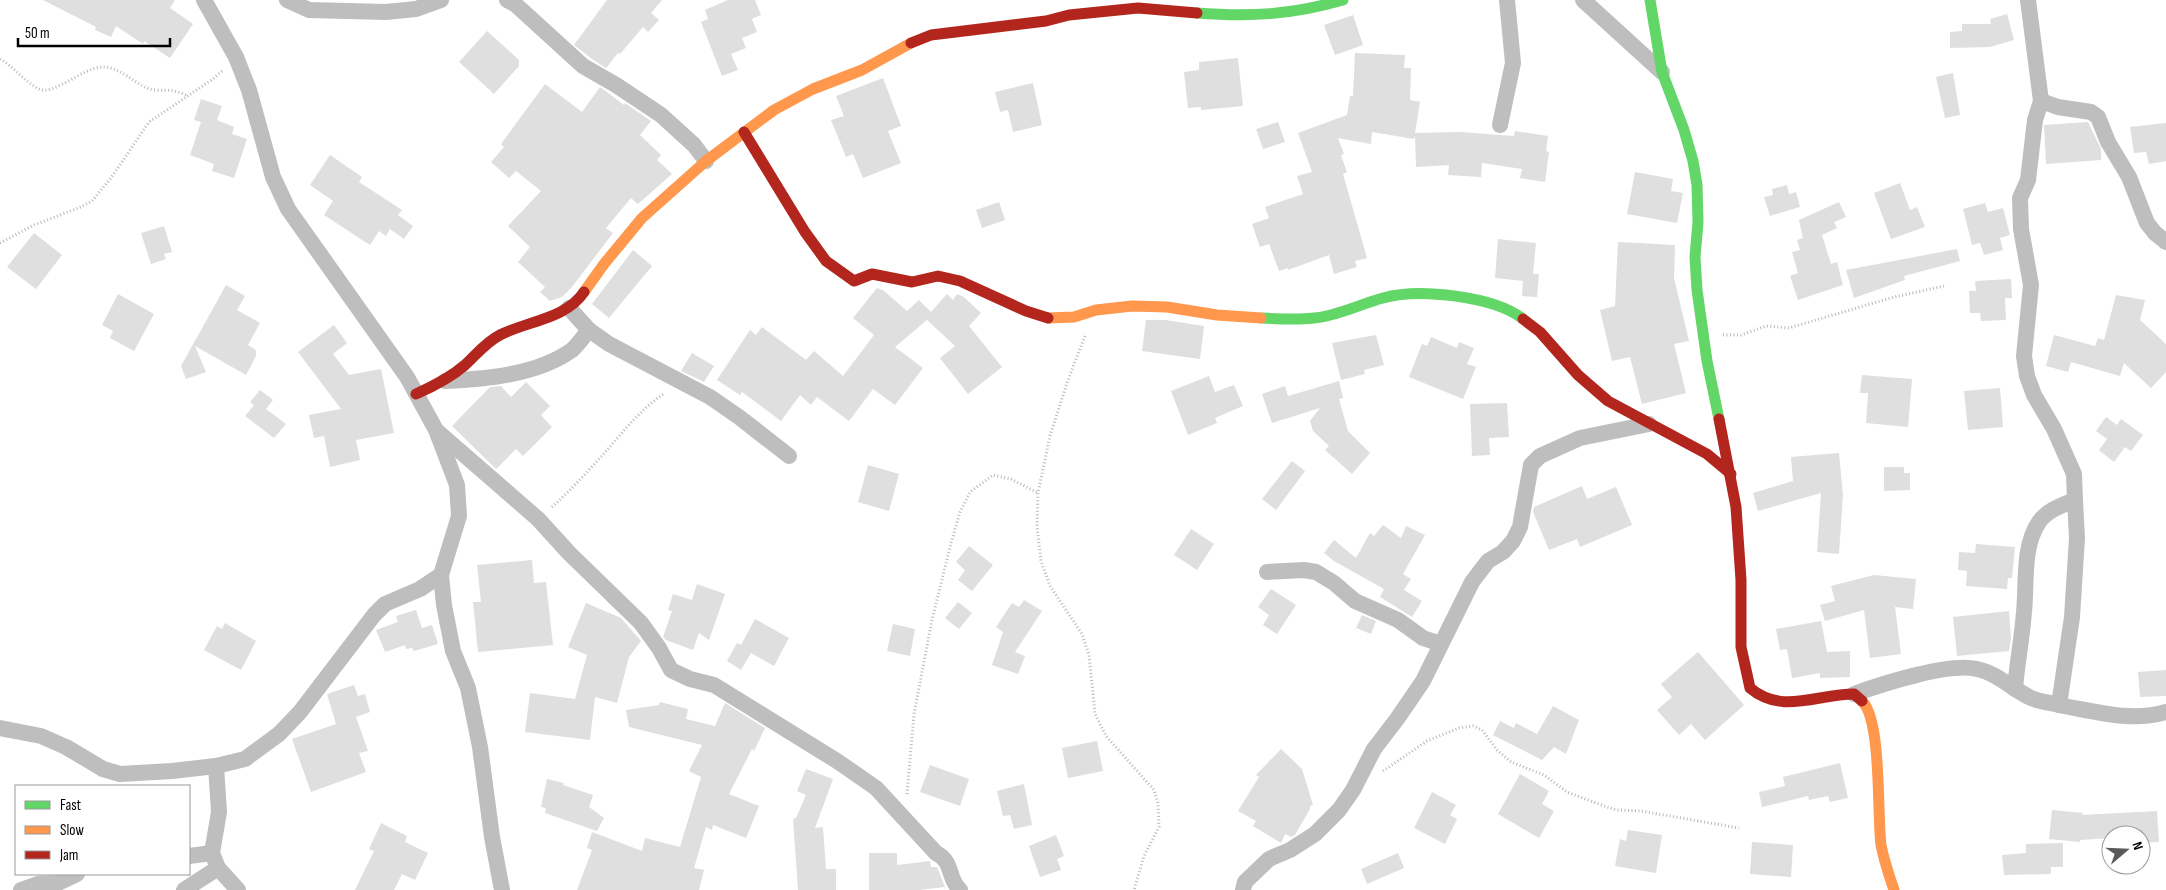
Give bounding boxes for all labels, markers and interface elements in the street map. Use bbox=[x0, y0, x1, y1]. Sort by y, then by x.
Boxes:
scale bar bbox=[18, 15, 170, 47]
text: 50 m bbox=[25, 24, 50, 43]
legend bbox=[15, 785, 190, 875]
text: Fast bbox=[60, 796, 82, 815]
text: Slow bbox=[60, 821, 84, 840]
north arrow bbox=[2101, 825, 2151, 875]
text: N bbox=[2129, 840, 2147, 852]
text: Jam bbox=[59, 846, 78, 865]

